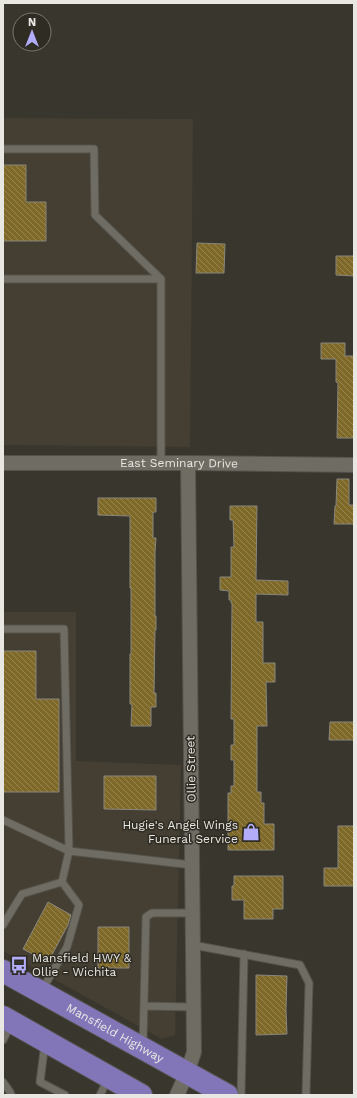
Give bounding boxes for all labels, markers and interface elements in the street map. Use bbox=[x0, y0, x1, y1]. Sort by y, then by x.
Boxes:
north arrow bbox=[12, 12, 52, 52]
text: N bbox=[28, 16, 36, 29]
street label: East Seminary Drive bbox=[120, 456, 238, 471]
street label: Ollie Street bbox=[183, 736, 199, 802]
place label: Hugie's Angel Wings Funeral Service bbox=[122, 818, 238, 846]
shop icon: Hugie's Angel Wings Funeral Service bbox=[241, 822, 261, 842]
place label: Mansfield HWY & Ollie - Wichita bbox=[32, 951, 132, 979]
bus stop icon: Mansfield HWY & Ollie - Wichita bbox=[9, 955, 29, 975]
street label: Mansfield Highway bbox=[64, 1000, 167, 1066]

